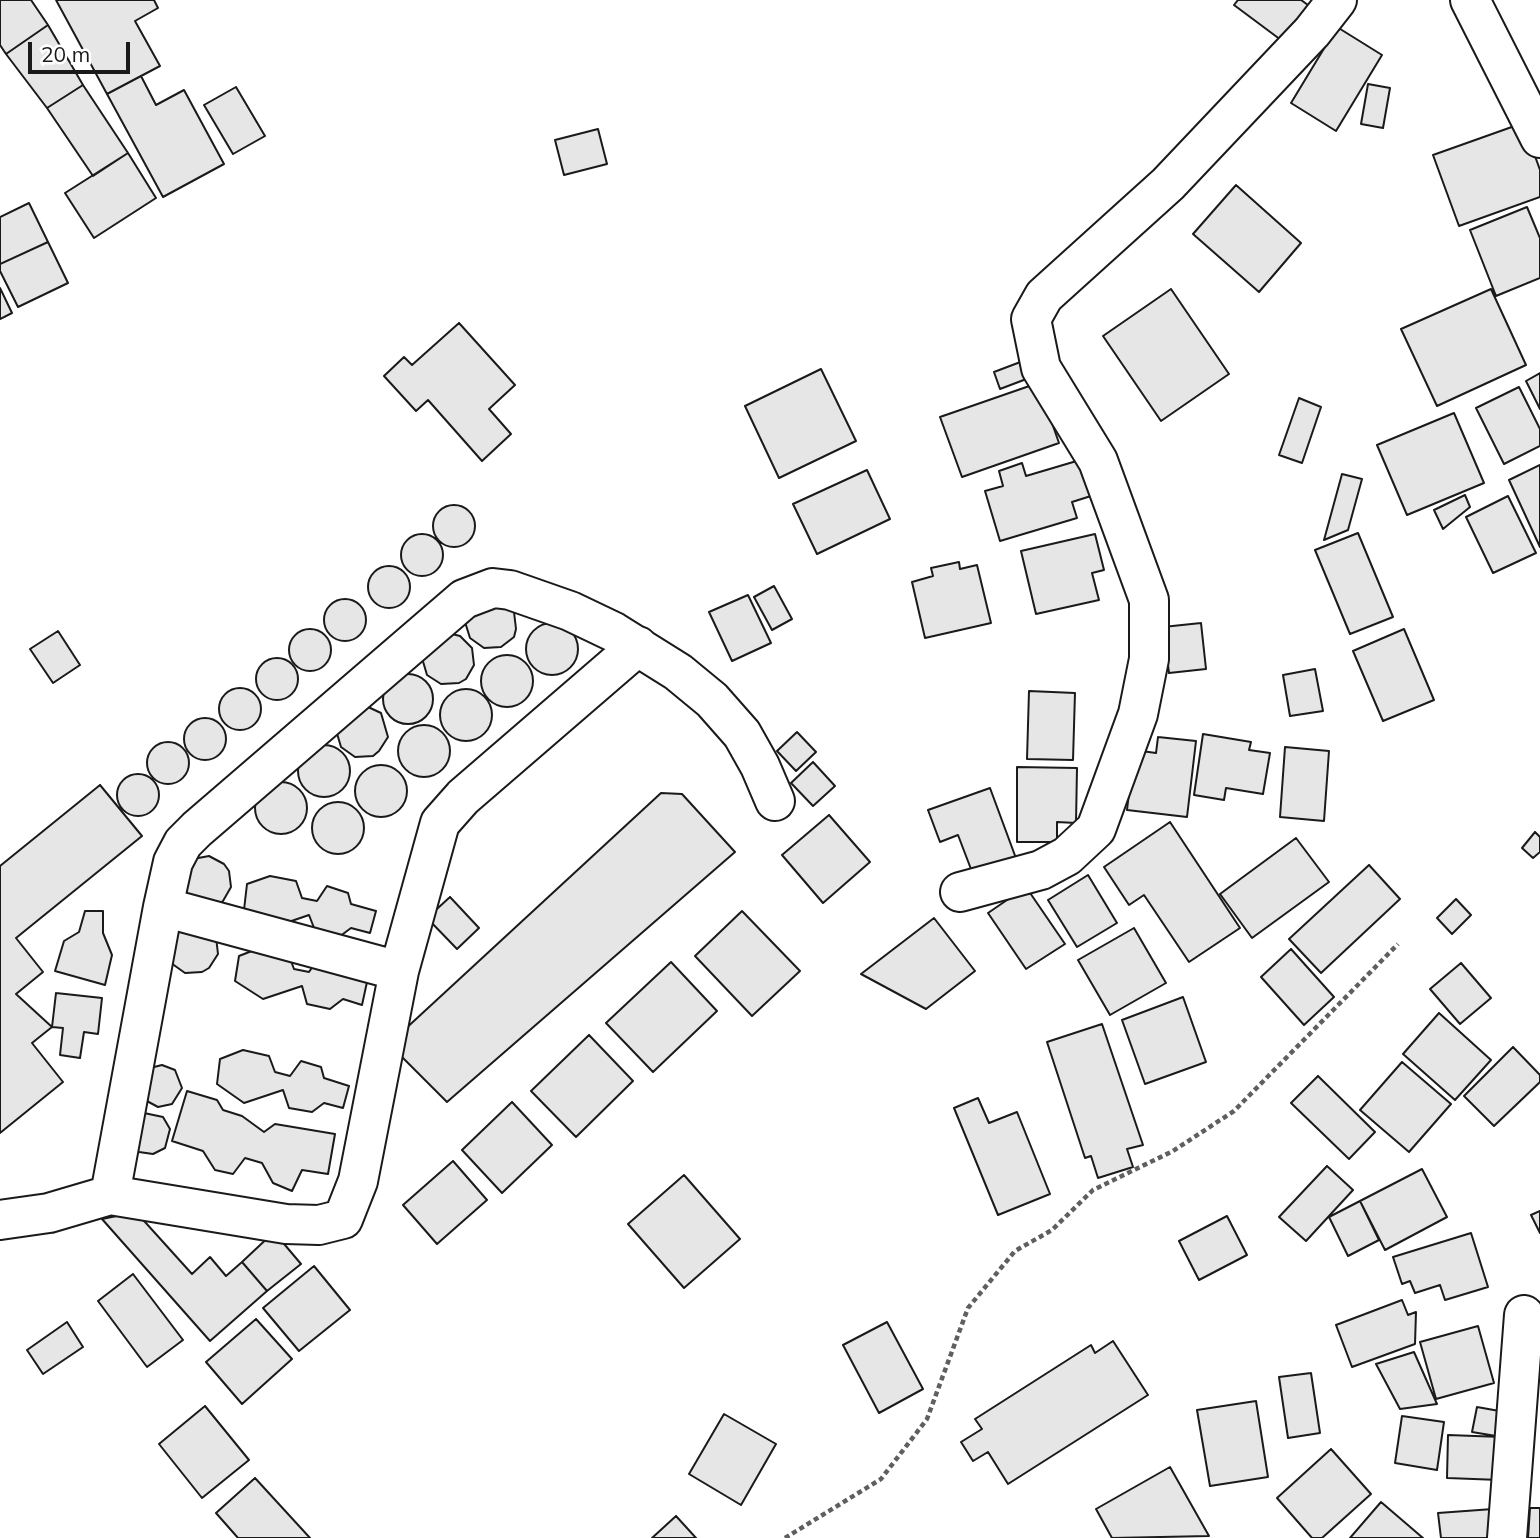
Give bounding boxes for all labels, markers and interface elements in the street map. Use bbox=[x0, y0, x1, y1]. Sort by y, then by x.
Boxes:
scale bar bbox=[32, 28, 133, 72]
text: 20 m bbox=[41, 41, 90, 67]

